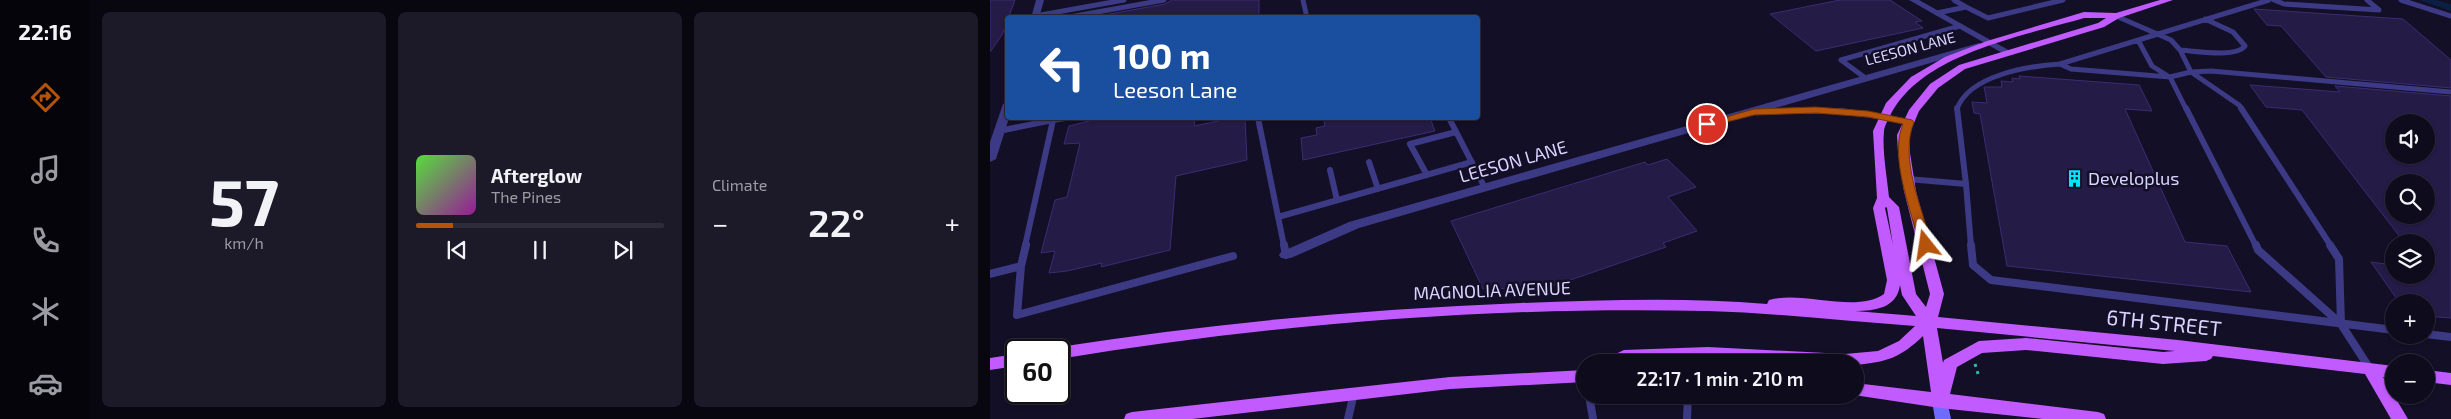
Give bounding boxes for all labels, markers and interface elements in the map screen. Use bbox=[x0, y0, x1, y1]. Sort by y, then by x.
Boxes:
text: 22:16 bbox=[18, 18, 72, 44]
street label: LEESON LANE bbox=[1863, 27, 1957, 69]
text: 100 m bbox=[1113, 34, 1211, 76]
icon: left bbox=[1030, 35, 1095, 100]
text: Leeson Lane bbox=[1113, 76, 1237, 102]
icon: directions bbox=[28, 80, 63, 115]
pin bbox=[1686, 103, 1728, 145]
icon: arrive bbox=[1693, 110, 1721, 138]
map controls bbox=[2385, 114, 2435, 404]
button: sound bbox=[2385, 114, 2435, 164]
street label: LEESON LANE bbox=[1456, 135, 1570, 187]
icon: music bbox=[28, 152, 63, 187]
text: 57 bbox=[209, 161, 279, 239]
text: Afterglow bbox=[491, 164, 582, 187]
place label: Developlus bbox=[2088, 167, 2179, 189]
building icon: Developlus bbox=[2064, 168, 2084, 188]
button: search bbox=[2385, 174, 2435, 224]
text: Climate bbox=[712, 175, 767, 194]
text: The Pines bbox=[491, 187, 561, 206]
text: 22° bbox=[808, 199, 865, 245]
text: − bbox=[712, 206, 728, 240]
text: + bbox=[945, 206, 960, 240]
position arrow bbox=[1899, 218, 1951, 270]
icon: phone bbox=[28, 223, 63, 258]
text: km/h bbox=[224, 233, 264, 252]
button: layers bbox=[2385, 234, 2435, 284]
icon: previous bbox=[443, 236, 471, 264]
icon: pause bbox=[526, 236, 554, 264]
icon: next bbox=[609, 236, 637, 264]
street label: MAGNOLIA AVENUE bbox=[1413, 276, 1571, 304]
icon: climate bbox=[28, 294, 63, 329]
button: + bbox=[2385, 294, 2435, 344]
street label: 6TH STREET bbox=[2105, 304, 2223, 340]
speed limit sign: 60 bbox=[1005, 339, 1070, 404]
button: − bbox=[2385, 354, 2435, 404]
icon: car bbox=[28, 366, 63, 401]
text: 22:17 · 1 min · 210 m bbox=[1637, 367, 1803, 390]

